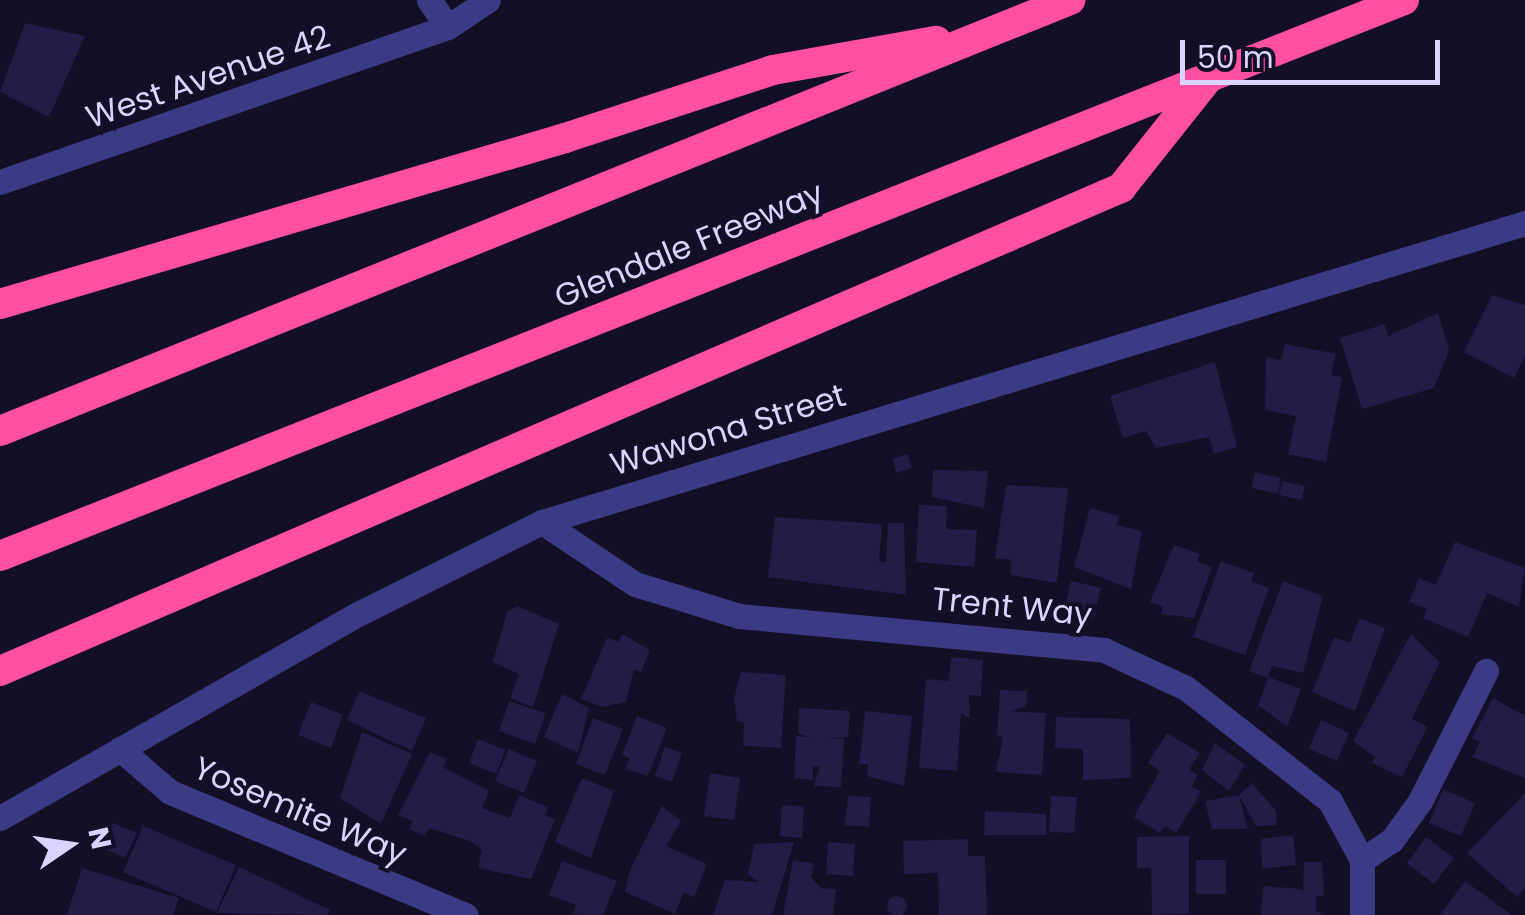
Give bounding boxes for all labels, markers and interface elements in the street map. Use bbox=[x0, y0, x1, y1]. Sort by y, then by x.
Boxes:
street label: West Avenue 42 bbox=[81, 17, 335, 137]
scale bar bbox=[1185, 20, 1445, 82]
text: 50 m bbox=[1197, 36, 1274, 79]
street label: Glendale Freeway bbox=[549, 174, 829, 316]
street label: Wawona Street bbox=[606, 376, 850, 484]
street label: Trent Way bbox=[930, 580, 1094, 634]
street label: Yosemite Way bbox=[188, 749, 412, 873]
north arrow bbox=[20, 795, 120, 895]
text: N bbox=[78, 823, 121, 853]

